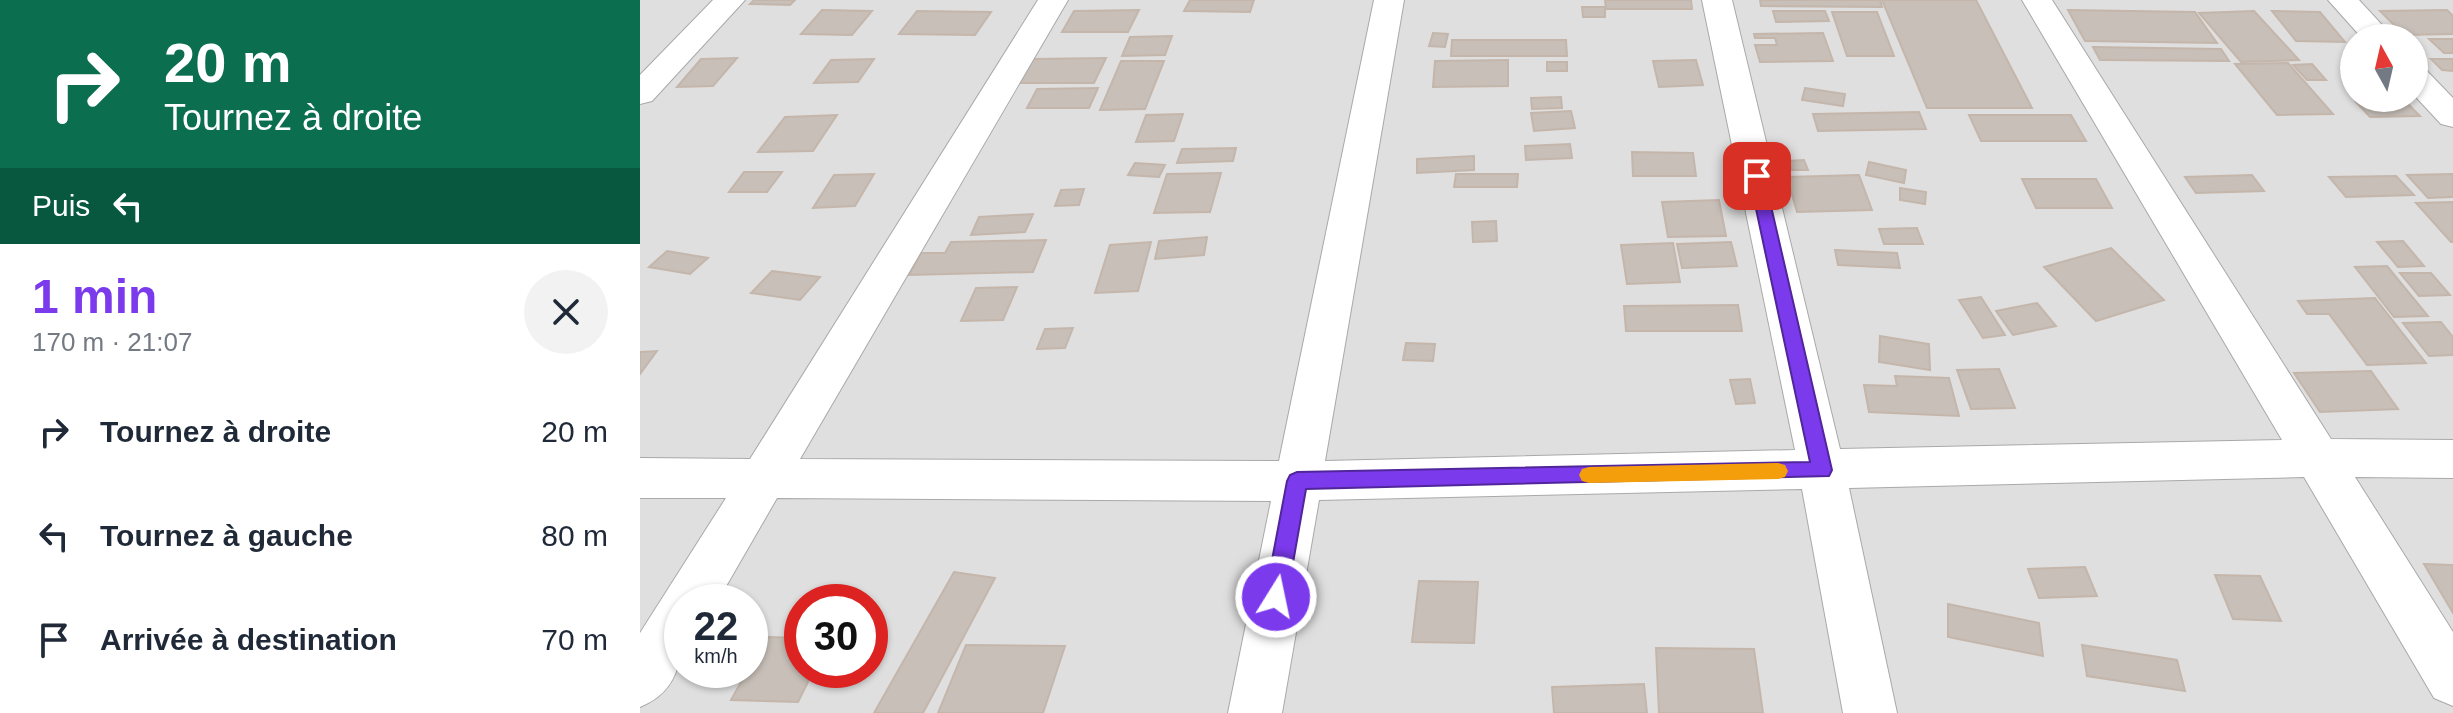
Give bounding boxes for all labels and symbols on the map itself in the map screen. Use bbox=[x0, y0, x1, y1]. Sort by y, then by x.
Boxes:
north arrow bbox=[2340, 24, 2428, 112]
pin bbox=[1723, 142, 1791, 210]
position arrow bbox=[1234, 555, 1318, 639]
speed limit sign: 30 bbox=[784, 584, 888, 688]

